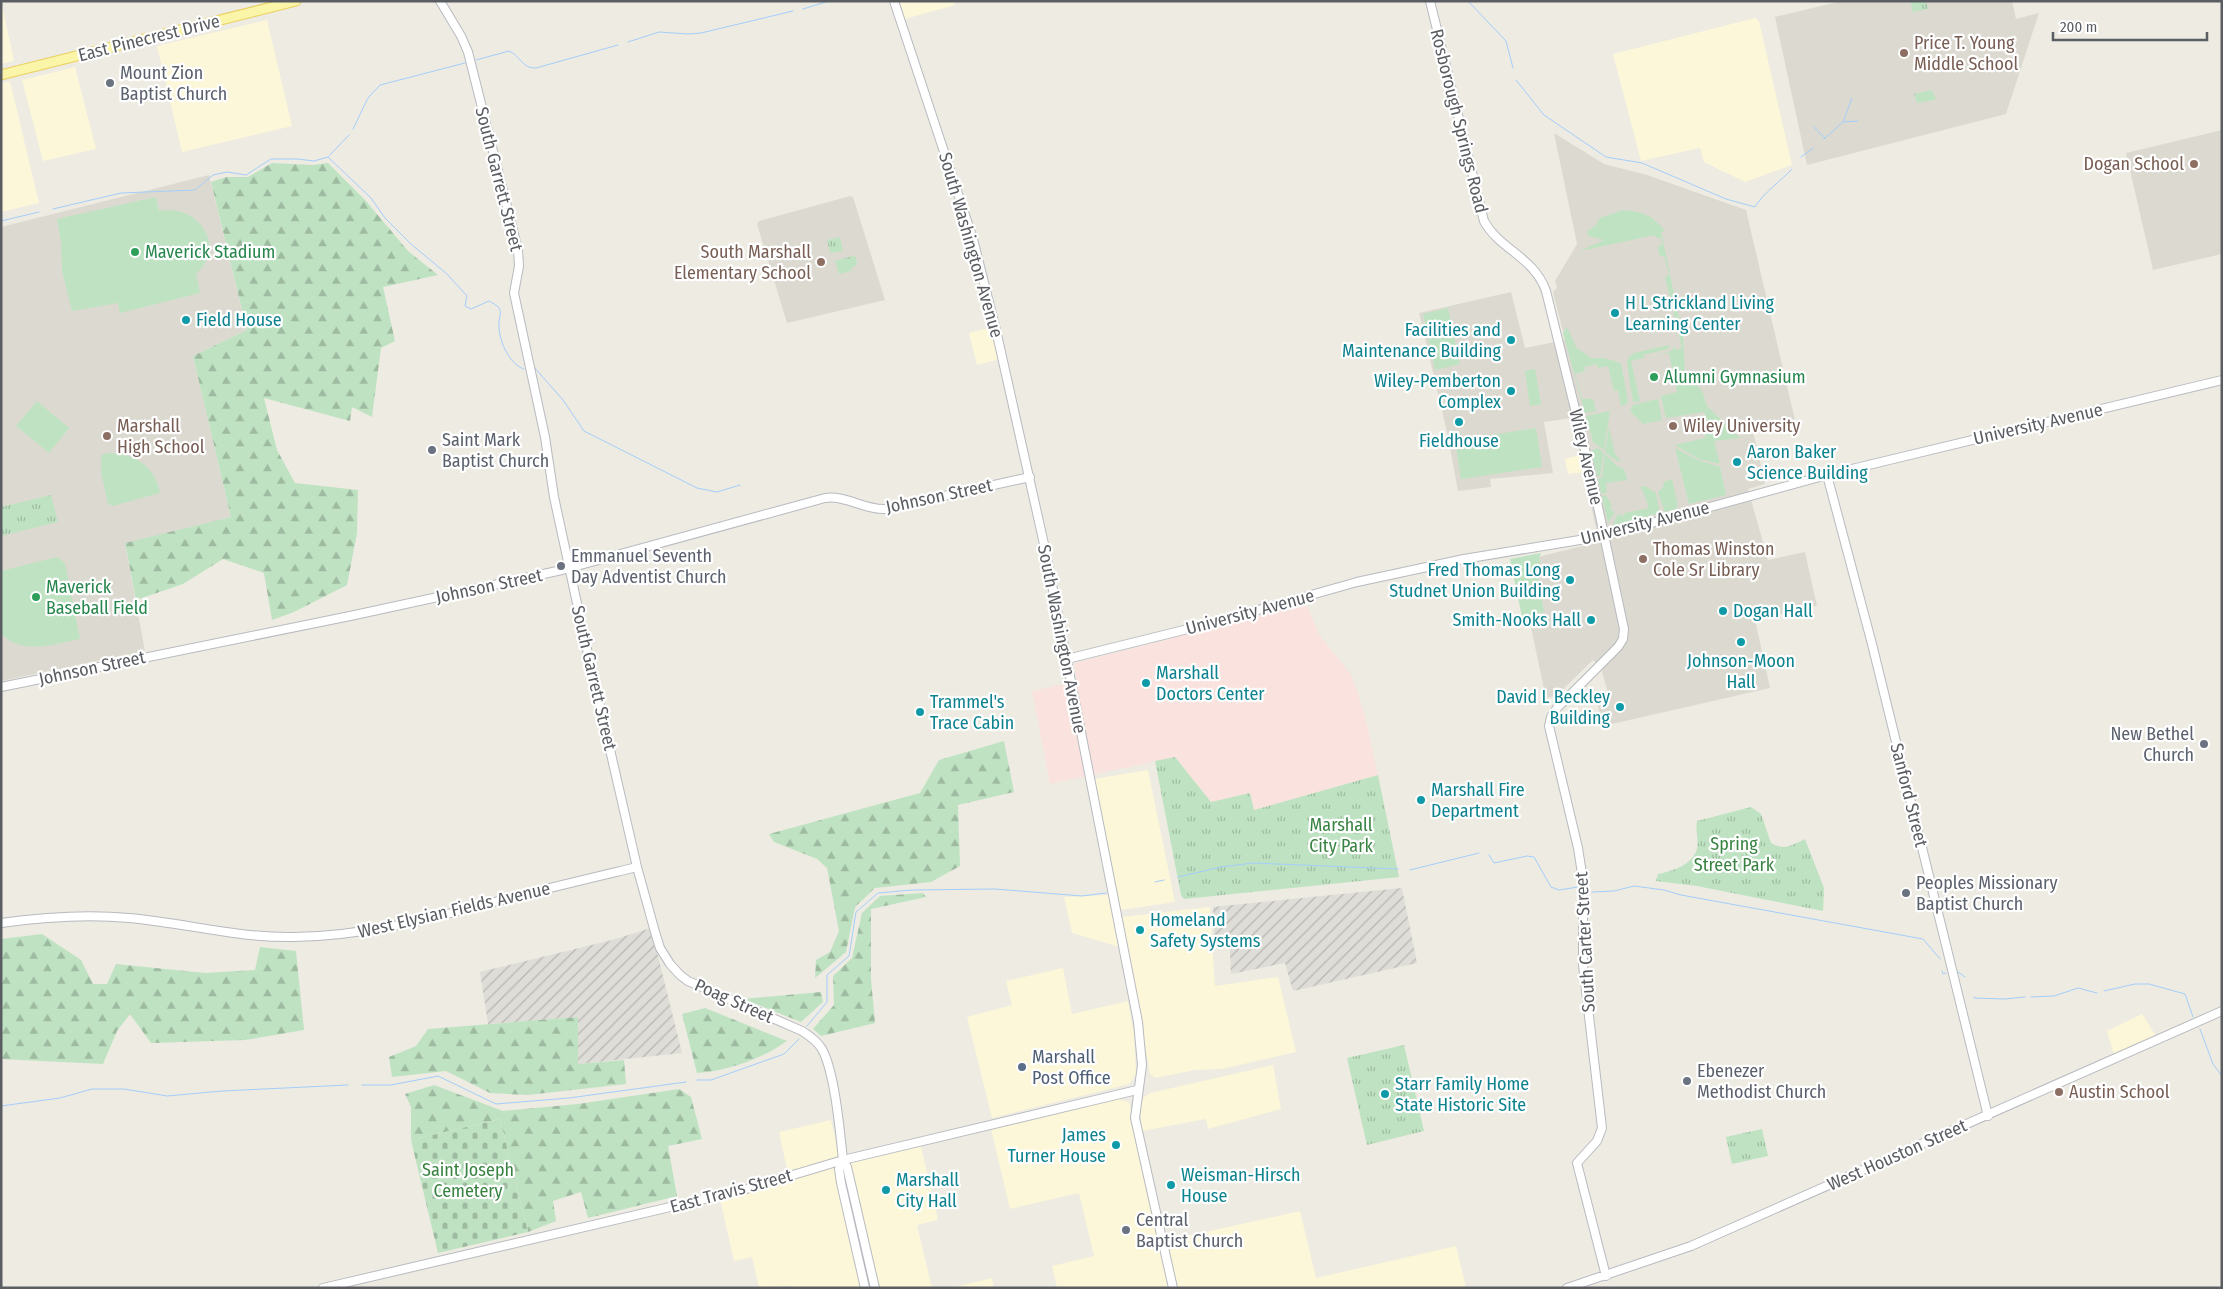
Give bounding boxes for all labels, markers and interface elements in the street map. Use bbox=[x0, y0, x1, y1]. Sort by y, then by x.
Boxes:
street label: East Pinecrest Drive bbox=[76, 10, 222, 66]
scale bar bbox=[2053, 10, 2207, 42]
text: 200 m bbox=[2060, 18, 2097, 36]
street label: Rosborough Springs Road bbox=[1425, 27, 1493, 215]
place label: Price T. Young Middle School bbox=[1914, 32, 2018, 75]
marker: Price T. Young Middle School bbox=[1898, 47, 1910, 59]
place label: Mount Zion Baptist Church bbox=[120, 62, 227, 105]
marker: Mount Zion Baptist Church bbox=[104, 77, 116, 89]
street label: South Garrett Street bbox=[470, 105, 528, 253]
street label: South Washington Avenue bbox=[934, 150, 1008, 340]
place label: Dogan School bbox=[2084, 153, 2184, 175]
marker: Dogan School bbox=[2188, 158, 2200, 170]
place label: Maverick Stadium bbox=[145, 241, 275, 263]
place label: South Marshall Elementary School bbox=[674, 241, 811, 284]
marker: Maverick Stadium bbox=[129, 246, 141, 258]
marker: South Marshall Elementary School bbox=[815, 256, 827, 268]
place label: H L Strickland Living Learning Center bbox=[1625, 292, 1774, 335]
marker: H L Strickland Living Learning Center bbox=[1609, 307, 1621, 319]
place label: Field House bbox=[196, 309, 282, 331]
marker: Field House bbox=[180, 314, 192, 326]
place label: Facilities and Maintenance Building bbox=[1342, 319, 1502, 362]
marker: Facilities and Maintenance Building bbox=[1505, 334, 1517, 346]
place label: Alumni Gymnasium bbox=[1664, 366, 1806, 388]
place label: Wiley-Pemberton Complex bbox=[1374, 370, 1501, 413]
marker: Alumni Gymnasium bbox=[1648, 371, 1660, 383]
marker: Wiley-Pemberton Complex bbox=[1505, 385, 1517, 397]
street label: University Avenue bbox=[1971, 398, 2105, 450]
street label: Wiley Avenue bbox=[1564, 407, 1608, 507]
place label: Marshall High School bbox=[117, 415, 205, 458]
place label: Wiley University bbox=[1683, 415, 1800, 437]
marker: Fieldhouse bbox=[1453, 416, 1465, 428]
marker: Wiley University bbox=[1667, 420, 1679, 432]
place label: Saint Mark Baptist Church bbox=[442, 429, 549, 472]
marker: Marshall High School bbox=[101, 430, 113, 442]
place label: Fieldhouse bbox=[1419, 430, 1499, 452]
place label: Aaron Baker Science Building bbox=[1747, 441, 1868, 484]
marker: Saint Mark Baptist Church bbox=[426, 444, 438, 456]
marker: Aaron Baker Science Building bbox=[1731, 456, 1743, 468]
street label: Johnson Street bbox=[884, 474, 994, 518]
street label: University Avenue bbox=[1578, 496, 1712, 550]
place label: Thomas Winston Cole Sr Library bbox=[1653, 538, 1775, 581]
street label: South Washington Avenue bbox=[1033, 543, 1091, 735]
place label: Emmanuel Seventh Day Adventist Church bbox=[571, 545, 727, 588]
marker: Thomas Winston Cole Sr Library bbox=[1637, 553, 1649, 565]
place label: Fred Thomas Long Studnet Union Building bbox=[1389, 559, 1561, 602]
marker: Emmanuel Seventh Day Adventist Church bbox=[555, 560, 567, 572]
street label: Johnson Street bbox=[434, 564, 544, 608]
marker: Fred Thomas Long Studnet Union Building bbox=[1564, 574, 1576, 586]
place label: Maverick Baseball Field bbox=[46, 576, 148, 619]
street label: University Avenue bbox=[1183, 584, 1317, 640]
marker: Maverick Baseball Field bbox=[30, 591, 42, 603]
place label: Dogan Hall bbox=[1733, 600, 1813, 622]
street label: South Garrett Street bbox=[567, 604, 621, 753]
marker: Dogan Hall bbox=[1717, 605, 1729, 617]
place label: Smith-Nooks Hall bbox=[1453, 609, 1581, 631]
marker: Smith-Nooks Hall bbox=[1585, 614, 1597, 626]
marker: Johnson-Moon Hall bbox=[1735, 636, 1747, 648]
street label: Johnson Street bbox=[37, 646, 147, 690]
place label: Johnson-Moon Hall bbox=[1687, 650, 1795, 693]
place label: Marshall Doctors Center bbox=[1156, 662, 1265, 705]
marker: Marshall Doctors Center bbox=[1140, 677, 1152, 689]
place label: David L Beckley Building bbox=[1496, 686, 1611, 729]
place label: Trammel's Trace Cabin bbox=[930, 691, 1014, 734]
marker: David L Beckley Building bbox=[1614, 701, 1626, 713]
marker: Trammel's Trace Cabin bbox=[914, 706, 926, 718]
place label: New Bethel Church bbox=[2110, 723, 2194, 766]
marker: New Bethel Church bbox=[2198, 738, 2210, 750]
street label: Sanford Street bbox=[1886, 741, 1933, 849]
place label: Marshall Fire Department bbox=[1431, 779, 1525, 822]
marker: Marshall Fire Department bbox=[1415, 794, 1427, 806]
park label: Marshall City Park bbox=[1309, 814, 1373, 857]
park label: Spring Street Park bbox=[1694, 833, 1775, 876]
street label: South Carter Street bbox=[1570, 871, 1600, 1013]
place label: Peoples Missionary Baptist Church bbox=[1916, 872, 2057, 915]
street label: West Elysian Fields Avenue bbox=[356, 877, 552, 943]
marker: Peoples Missionary Baptist Church bbox=[1900, 887, 1912, 899]
place label: Homeland Safety Systems bbox=[1150, 909, 1261, 952]
marker: Homeland Safety Systems bbox=[1134, 924, 1146, 936]
street label: Poag Street bbox=[691, 974, 777, 1028]
place label: Marshall Post Office bbox=[1032, 1046, 1111, 1089]
place label: Ebenezer Methodist Church bbox=[1697, 1060, 1826, 1103]
marker: Marshall Post Office bbox=[1016, 1061, 1028, 1073]
place label: Starr Family Home State Historic Site bbox=[1395, 1073, 1529, 1116]
marker: Ebenezer Methodist Church bbox=[1681, 1075, 1693, 1087]
place label: Austin School bbox=[2069, 1081, 2170, 1103]
marker: Austin School bbox=[2053, 1086, 2065, 1098]
marker: Starr Family Home State Historic Site bbox=[1379, 1088, 1391, 1100]
street label: West Houston Street bbox=[1824, 1114, 1970, 1196]
place label: James Turner House bbox=[1007, 1124, 1106, 1167]
marker: James Turner House bbox=[1110, 1139, 1122, 1151]
park label: Saint Joseph Cemetery bbox=[422, 1159, 514, 1202]
street label: East Travis Street bbox=[668, 1164, 795, 1218]
place label: Weisman-Hirsch House bbox=[1181, 1164, 1301, 1207]
place label: Marshall City Hall bbox=[896, 1169, 959, 1212]
marker: Weisman-Hirsch House bbox=[1165, 1179, 1177, 1191]
marker: Marshall City Hall bbox=[880, 1184, 892, 1196]
place label: Central Baptist Church bbox=[1136, 1209, 1243, 1252]
marker: Central Baptist Church bbox=[1120, 1224, 1132, 1236]

